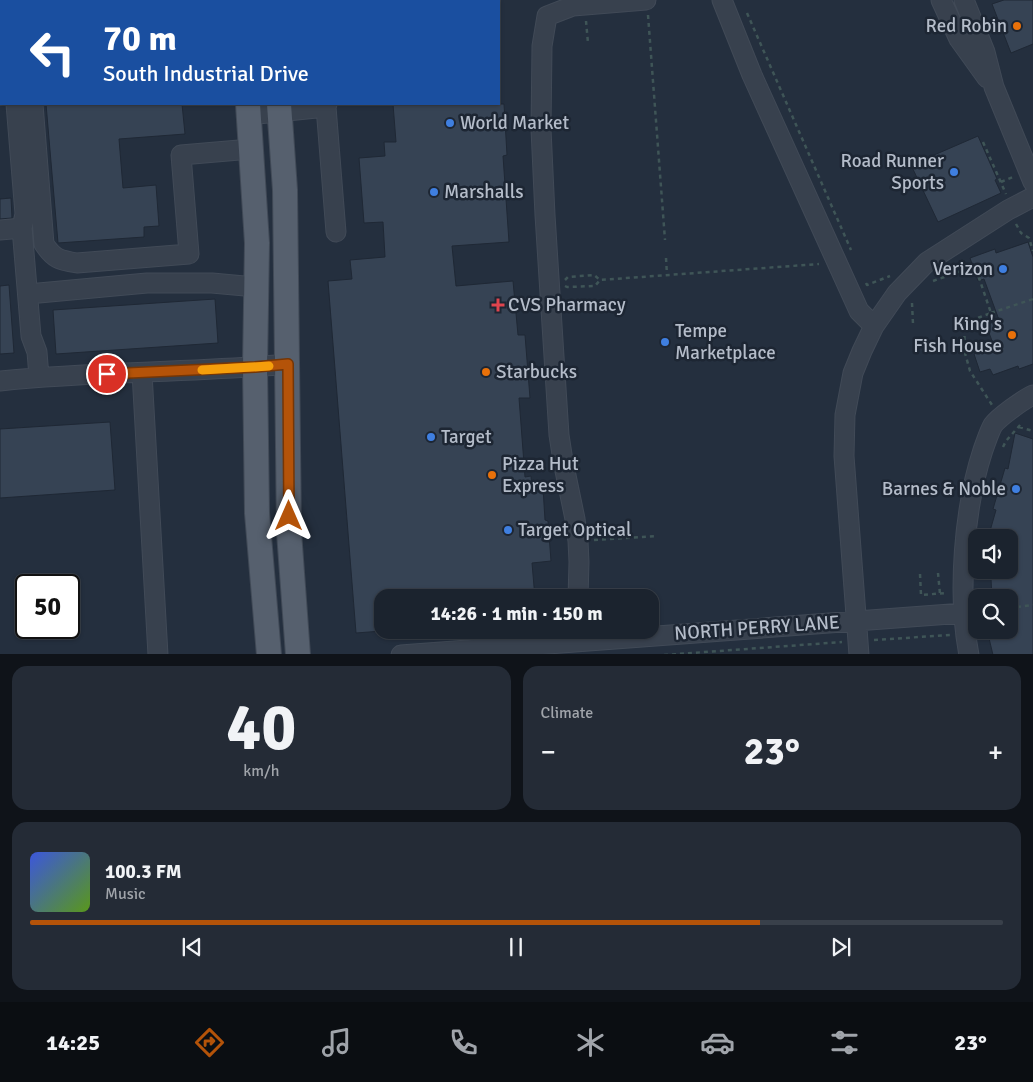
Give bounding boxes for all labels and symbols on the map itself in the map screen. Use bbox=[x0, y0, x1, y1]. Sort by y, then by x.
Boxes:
place label: Red Robin bbox=[926, 14, 1007, 38]
marker: Red Robin bbox=[1011, 20, 1023, 32]
place label: World Market bbox=[460, 111, 570, 135]
marker: World Market bbox=[444, 117, 456, 129]
place label: Road Runner Sports bbox=[841, 149, 944, 195]
marker: Road Runner Sports bbox=[948, 166, 960, 178]
place label: Marshalls bbox=[444, 180, 524, 204]
marker: Marshalls bbox=[428, 186, 440, 198]
place label: Verizon bbox=[933, 257, 993, 281]
marker: Verizon bbox=[997, 263, 1009, 275]
place label: CVS Pharmacy bbox=[508, 293, 626, 317]
marker: CVS Pharmacy bbox=[492, 299, 504, 311]
place label: King's Fish House bbox=[913, 312, 1002, 358]
place label: Tempe Marketplace bbox=[675, 319, 776, 365]
marker: King's Fish House bbox=[1006, 329, 1018, 341]
marker: Tempe Marketplace bbox=[659, 336, 671, 348]
pin bbox=[86, 353, 128, 395]
place label: Starbucks bbox=[496, 360, 577, 384]
marker: Starbucks bbox=[480, 366, 492, 378]
place label: Target bbox=[441, 425, 492, 449]
marker: Target bbox=[425, 431, 437, 443]
place label: Pizza Hut Express bbox=[502, 452, 579, 498]
marker: Pizza Hut Express bbox=[486, 469, 498, 481]
place label: Barnes & Noble bbox=[882, 477, 1006, 501]
marker: Barnes & Noble bbox=[1010, 483, 1022, 495]
position arrow bbox=[262, 489, 314, 541]
place label: Target Optical bbox=[518, 518, 631, 542]
marker: Target Optical bbox=[502, 524, 514, 536]
speed limit sign: 50 bbox=[15, 574, 80, 639]
street label: NORTH PERRY LANE bbox=[674, 610, 840, 646]

